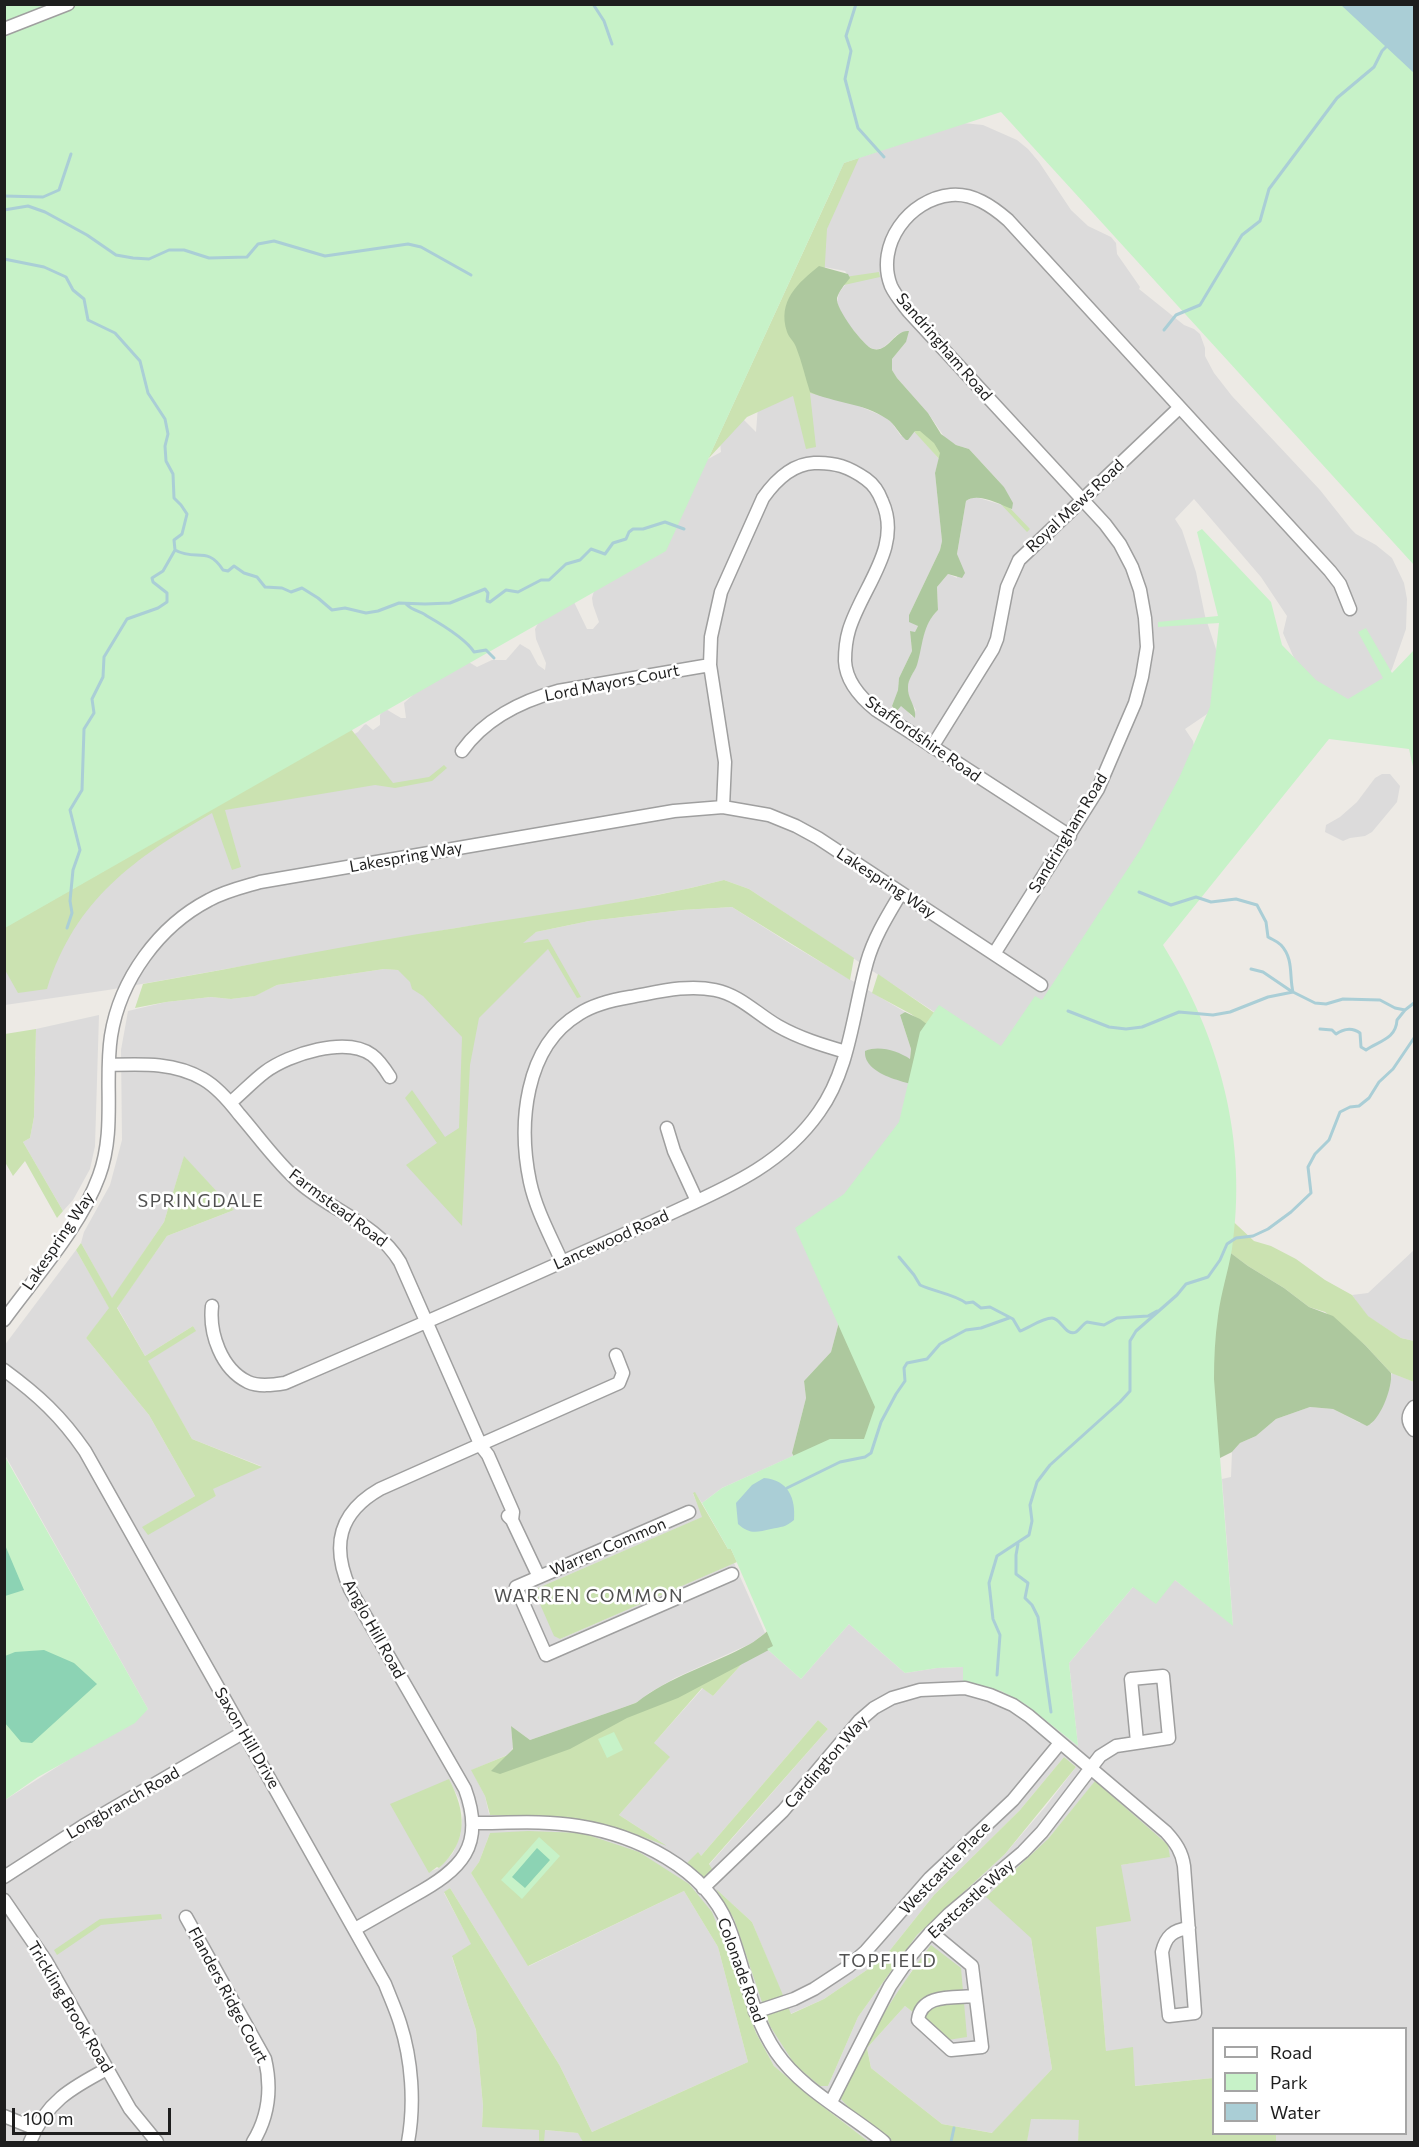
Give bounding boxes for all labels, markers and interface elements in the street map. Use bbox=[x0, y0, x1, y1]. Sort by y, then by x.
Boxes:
street label: Sandringham Road bbox=[892, 289, 996, 405]
street label: Royal Mews Road bbox=[1022, 456, 1128, 556]
street label: Lord Mayors Court bbox=[543, 661, 681, 705]
street label: Staffordshire Road bbox=[862, 692, 984, 786]
street label: Sandringham Road bbox=[1025, 770, 1111, 896]
street label: Lakespring Way bbox=[348, 838, 464, 876]
street label: Lakespring Way bbox=[833, 844, 939, 922]
street label: Farmstead Road bbox=[285, 1165, 391, 1251]
street label: Lakespring Way bbox=[18, 1188, 98, 1294]
district label: SPRINGDALE bbox=[138, 1190, 264, 1212]
street label: Lancewood Road bbox=[550, 1206, 672, 1274]
street label: Warren Common bbox=[547, 1514, 669, 1580]
street label: Anglo Hill Road bbox=[339, 1576, 409, 1682]
district label: WARREN COMMON bbox=[494, 1585, 684, 1607]
street label: Saxon Hill Drive bbox=[210, 1684, 284, 1792]
street label: Cardington Way bbox=[780, 1712, 872, 1812]
street label: Longbranch Road bbox=[63, 1763, 183, 1843]
street label: Westcastle Place bbox=[896, 1818, 994, 1918]
street label: Eastcastle Way bbox=[924, 1855, 1018, 1943]
street label: Colonade Road bbox=[713, 1915, 769, 2025]
street label: Flanders Ridge Court bbox=[184, 1924, 272, 2066]
street label: Trickling Brook Road bbox=[23, 1938, 117, 2076]
district label: TOPFIELD bbox=[839, 1950, 937, 1972]
legend bbox=[1212, 2027, 1407, 2135]
text: Road bbox=[1270, 2041, 1312, 2063]
text: Park bbox=[1270, 2071, 1308, 2093]
scale bar bbox=[15, 2096, 174, 2134]
text: Water bbox=[1270, 2101, 1321, 2123]
text: 100 m bbox=[23, 2107, 73, 2129]

